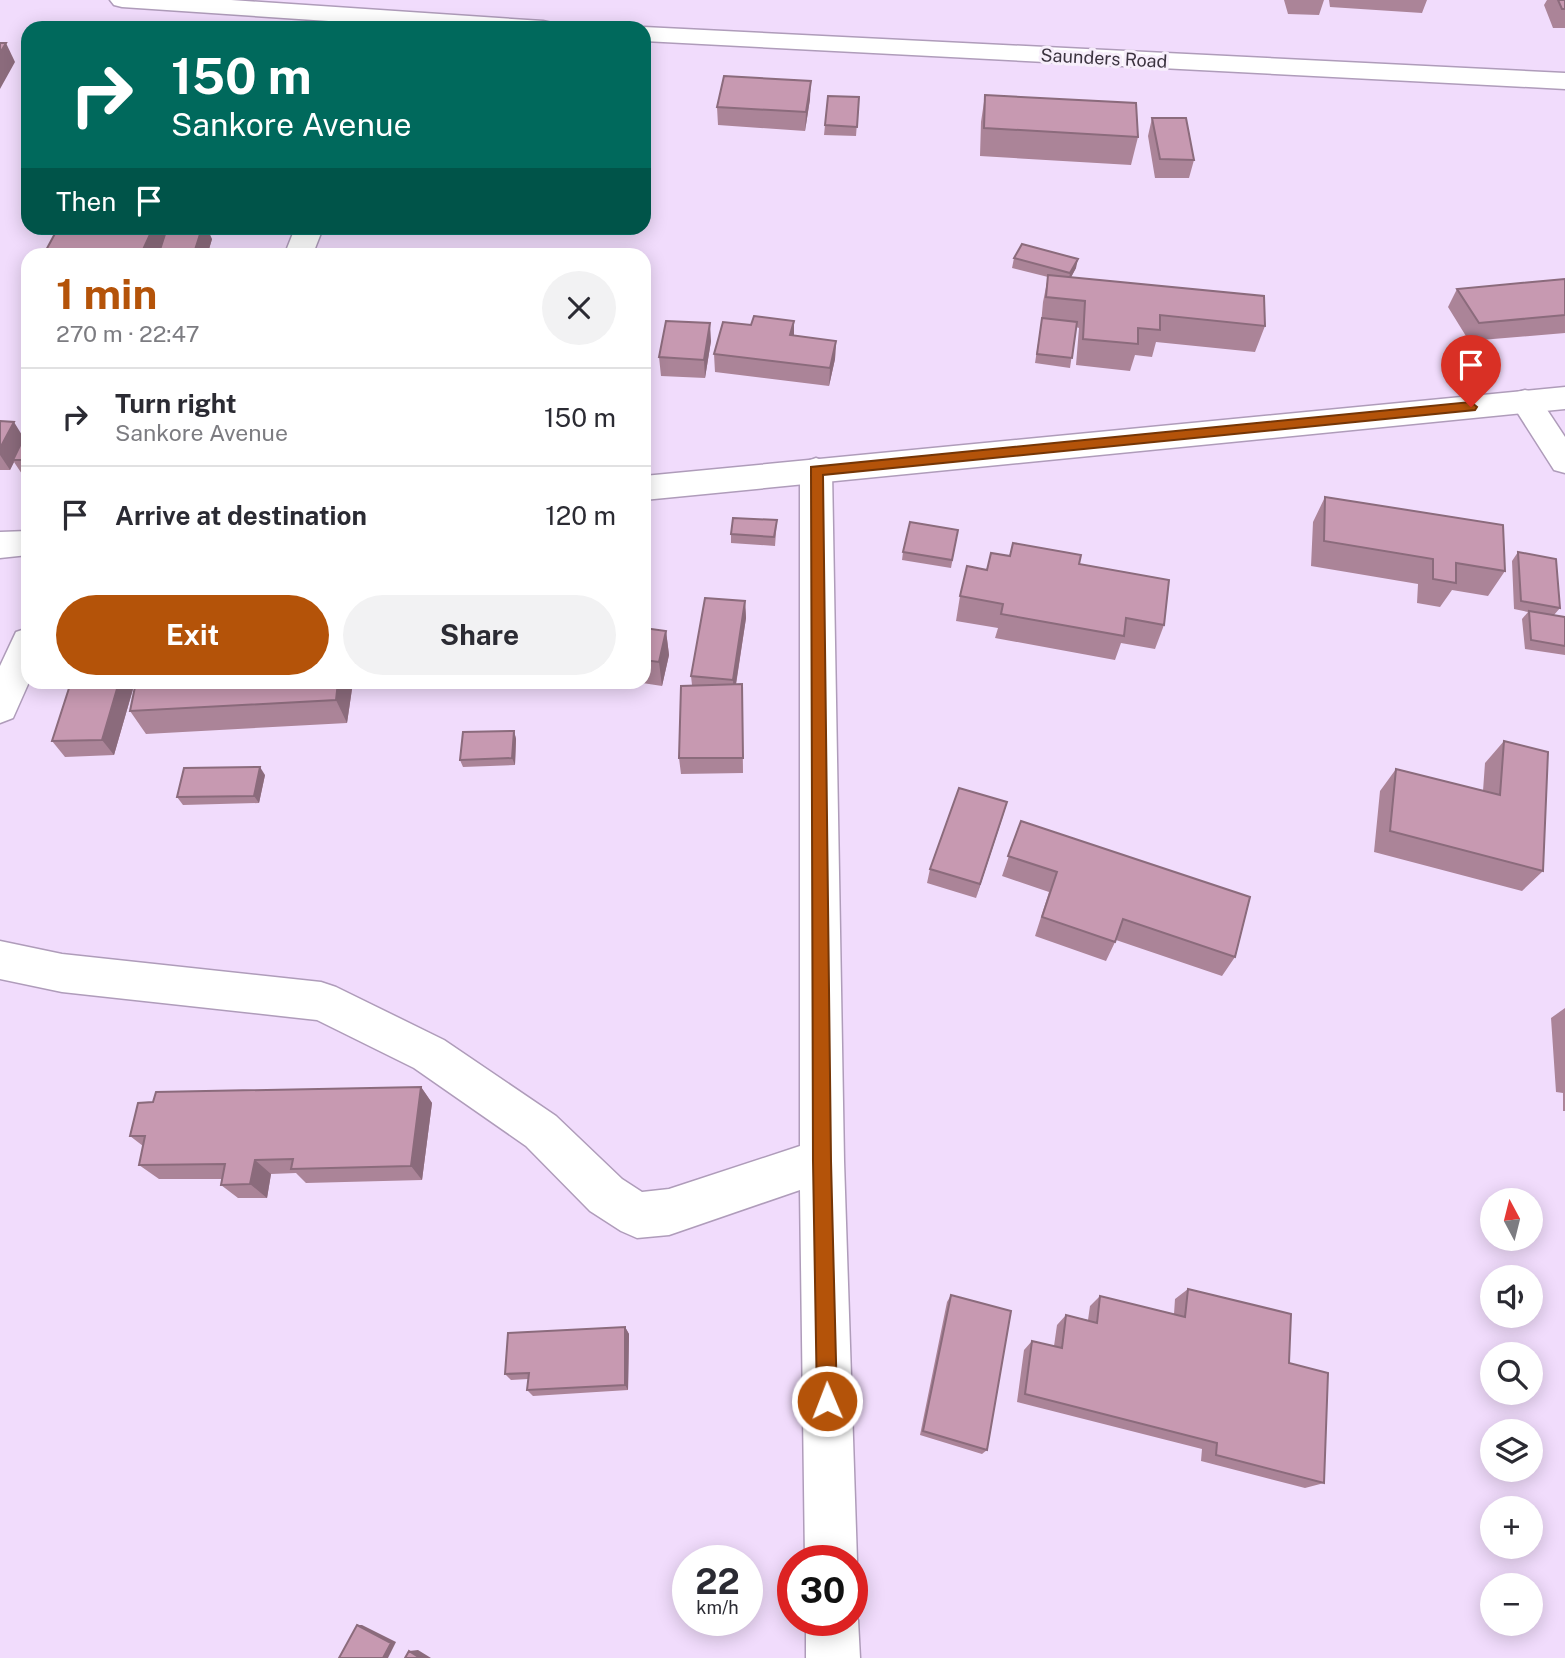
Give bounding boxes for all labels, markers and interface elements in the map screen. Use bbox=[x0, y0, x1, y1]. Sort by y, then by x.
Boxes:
street label: Saunders Road bbox=[1040, 44, 1168, 72]
text: 150 m bbox=[171, 47, 312, 105]
icon: right bbox=[56, 49, 147, 140]
text: Sankore Avenue bbox=[171, 106, 412, 143]
icon: arrive bbox=[130, 182, 168, 220]
text: Then bbox=[56, 186, 116, 217]
text: 1 min bbox=[56, 269, 157, 318]
button: close bbox=[542, 271, 616, 345]
text: 270 m · 22:47 bbox=[56, 320, 200, 347]
pin bbox=[1441, 335, 1501, 407]
icon: arrive bbox=[1452, 346, 1490, 384]
text: Turn right bbox=[115, 388, 237, 419]
icon: right bbox=[56, 398, 94, 436]
text: 150 m bbox=[544, 402, 616, 433]
text: Sankore Avenue bbox=[115, 419, 288, 446]
icon: arrive bbox=[56, 496, 94, 534]
text: Arrive at destination bbox=[115, 500, 367, 531]
text: 120 m bbox=[545, 500, 616, 531]
button: Exit bbox=[56, 595, 329, 675]
button: Share bbox=[343, 595, 616, 675]
north arrow bbox=[1480, 1188, 1544, 1251]
map controls bbox=[1480, 1188, 1543, 1636]
button: sound bbox=[1480, 1265, 1543, 1328]
button: search bbox=[1480, 1342, 1543, 1405]
position arrow bbox=[790, 1364, 864, 1438]
button: layers bbox=[1480, 1419, 1543, 1482]
button: + bbox=[1480, 1496, 1543, 1559]
speed limit sign: 30 bbox=[777, 1545, 868, 1636]
text: 22 bbox=[695, 1561, 740, 1602]
button: − bbox=[1480, 1573, 1543, 1636]
text: km/h bbox=[696, 1597, 739, 1618]

